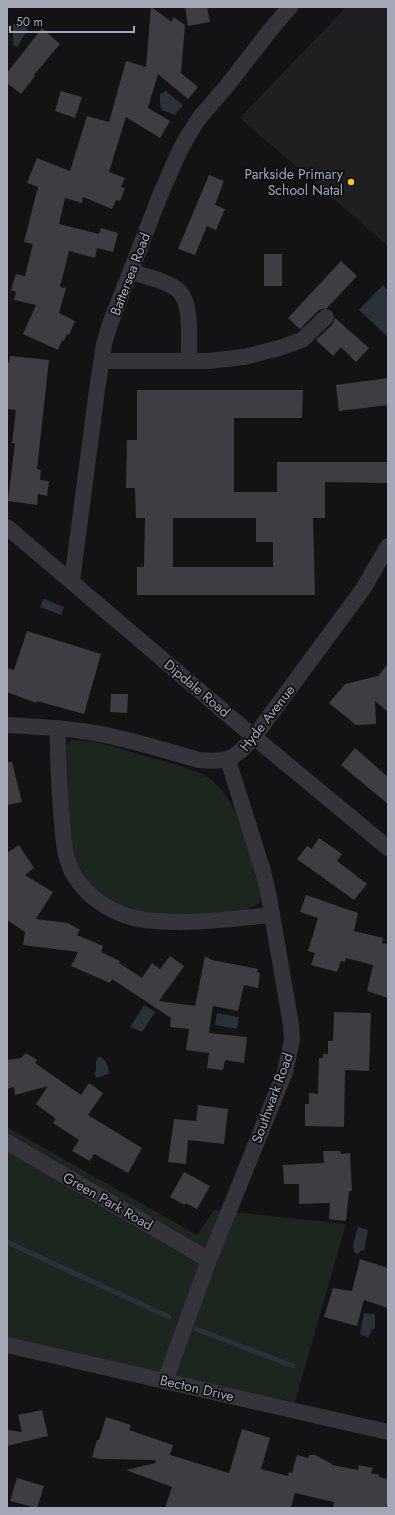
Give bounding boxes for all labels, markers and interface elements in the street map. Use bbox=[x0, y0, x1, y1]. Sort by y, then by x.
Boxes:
scale bar bbox=[10, 8, 134, 34]
text: 50 m bbox=[16, 13, 43, 31]
place label: Parkside Primary School Natal bbox=[245, 164, 344, 200]
marker: Parkside Primary School Natal bbox=[346, 177, 356, 187]
street label: Battersea Road bbox=[105, 230, 155, 318]
street label: Dipdale Road bbox=[160, 654, 234, 722]
street label: Hyde Avenue bbox=[235, 681, 299, 755]
street label: Southwark Road bbox=[246, 1050, 298, 1146]
street label: Green Park Road bbox=[59, 1167, 157, 1235]
street label: Becton Drive bbox=[158, 1370, 236, 1406]

